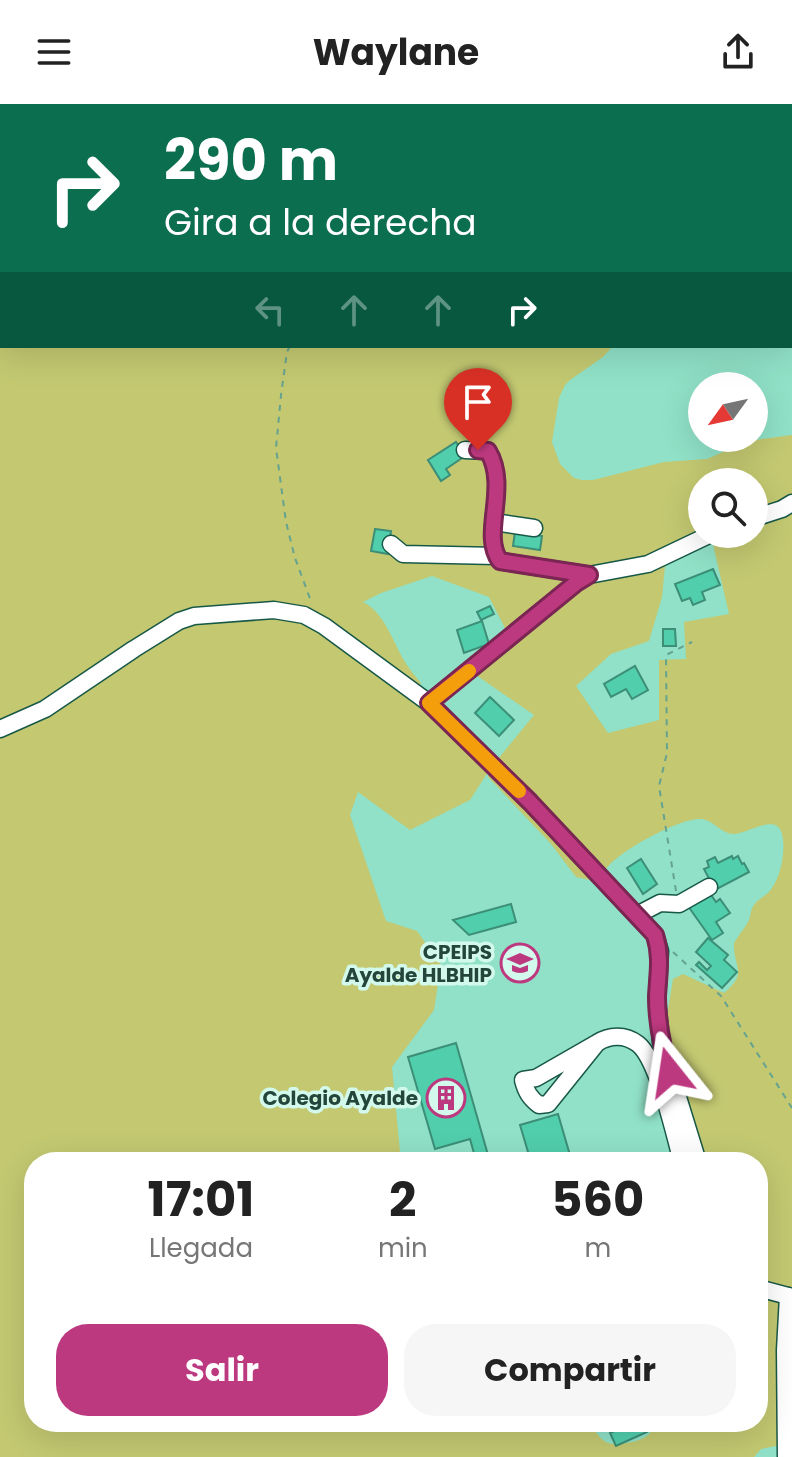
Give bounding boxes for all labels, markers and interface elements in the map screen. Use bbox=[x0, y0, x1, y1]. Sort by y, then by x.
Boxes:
text: Waylane bbox=[313, 27, 479, 78]
icon: menu bbox=[32, 30, 76, 74]
icon: share bbox=[716, 30, 760, 74]
text: 290 m bbox=[164, 121, 338, 200]
icon: right bbox=[32, 136, 136, 240]
text: Gira a la derecha bbox=[164, 197, 477, 248]
icon: left bbox=[248, 288, 292, 332]
icon: ahead bbox=[332, 288, 376, 332]
icon: ahead bbox=[416, 288, 460, 332]
icon: right bbox=[500, 288, 544, 332]
pin bbox=[444, 368, 512, 450]
north arrow bbox=[688, 372, 768, 452]
map controls bbox=[688, 372, 768, 548]
icon: arrive bbox=[456, 380, 500, 424]
button: search bbox=[688, 468, 768, 548]
place label: CPEIPS Ayalde HLBHIP bbox=[345, 938, 492, 989]
school or university icon: CPEIPS Ayalde HLBHIP bbox=[499, 942, 541, 984]
position arrow bbox=[628, 1030, 712, 1114]
building icon: Colegio Ayalde bbox=[425, 1077, 467, 1119]
place label: Colegio Ayalde bbox=[263, 1084, 418, 1112]
text: 17:01 bbox=[148, 1166, 254, 1233]
text: 2 bbox=[389, 1166, 417, 1233]
text: 560 bbox=[551, 1166, 644, 1233]
text: Llegada bbox=[149, 1230, 253, 1266]
text: min bbox=[378, 1230, 428, 1266]
text: m bbox=[584, 1230, 611, 1266]
button: Salir bbox=[56, 1324, 388, 1416]
button: Compartir bbox=[404, 1324, 736, 1416]

